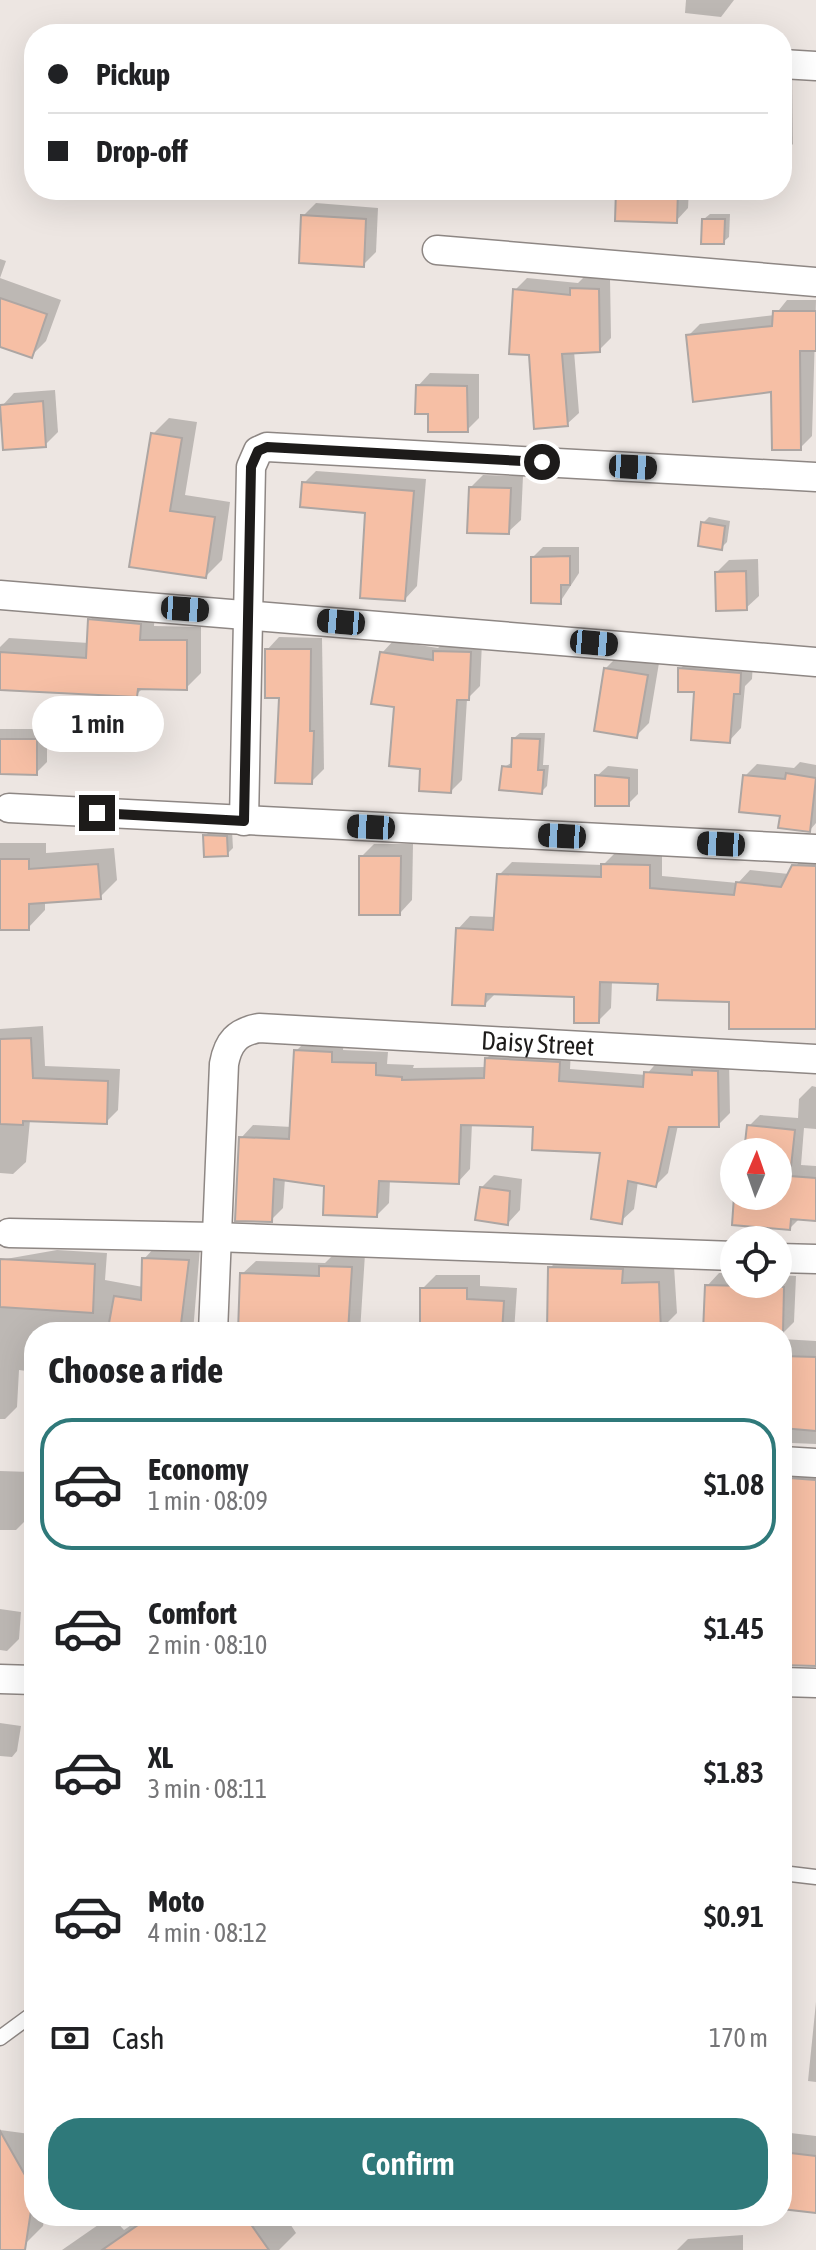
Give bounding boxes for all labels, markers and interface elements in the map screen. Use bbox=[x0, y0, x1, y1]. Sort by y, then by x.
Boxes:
text: Pickup bbox=[96, 57, 170, 91]
text: Drop-off bbox=[96, 134, 188, 168]
route start bbox=[524, 444, 560, 480]
car bbox=[608, 454, 658, 480]
car bbox=[160, 595, 210, 623]
car bbox=[316, 608, 366, 636]
car bbox=[569, 629, 619, 657]
callout: 1 min bbox=[31, 697, 163, 753]
text: 1 min bbox=[71, 709, 125, 739]
route end bbox=[79, 795, 115, 831]
car bbox=[346, 814, 396, 840]
car bbox=[537, 823, 587, 849]
car bbox=[696, 831, 746, 857]
street label: Daisy Street bbox=[480, 1025, 595, 1062]
north arrow bbox=[720, 1138, 792, 1210]
map controls bbox=[720, 1138, 792, 1298]
button: locate bbox=[720, 1226, 792, 1298]
text: Choose a ride bbox=[48, 1349, 223, 1391]
icon: car bbox=[52, 1448, 124, 1520]
text: Economy bbox=[148, 1452, 249, 1486]
text: $1.08 bbox=[704, 1467, 764, 1501]
text: 1 min · 08:09 bbox=[148, 1486, 268, 1516]
icon: car bbox=[52, 1592, 124, 1664]
text: Comfort bbox=[148, 1596, 237, 1630]
text: $1.45 bbox=[704, 1611, 764, 1645]
text: 2 min · 08:10 bbox=[148, 1630, 267, 1660]
icon: car bbox=[52, 1736, 124, 1808]
text: XL bbox=[148, 1740, 173, 1774]
text: $1.83 bbox=[704, 1755, 764, 1789]
text: 3 min · 08:11 bbox=[148, 1774, 267, 1804]
icon: car bbox=[52, 1880, 124, 1952]
text: Moto bbox=[148, 1884, 205, 1918]
text: $0.91 bbox=[704, 1899, 764, 1933]
text: 4 min · 08:12 bbox=[148, 1918, 267, 1948]
icon: cash bbox=[48, 2016, 92, 2060]
text: Cash bbox=[112, 2021, 165, 2055]
text: 170 m bbox=[709, 2023, 768, 2053]
button: Confirm bbox=[48, 2118, 768, 2210]

